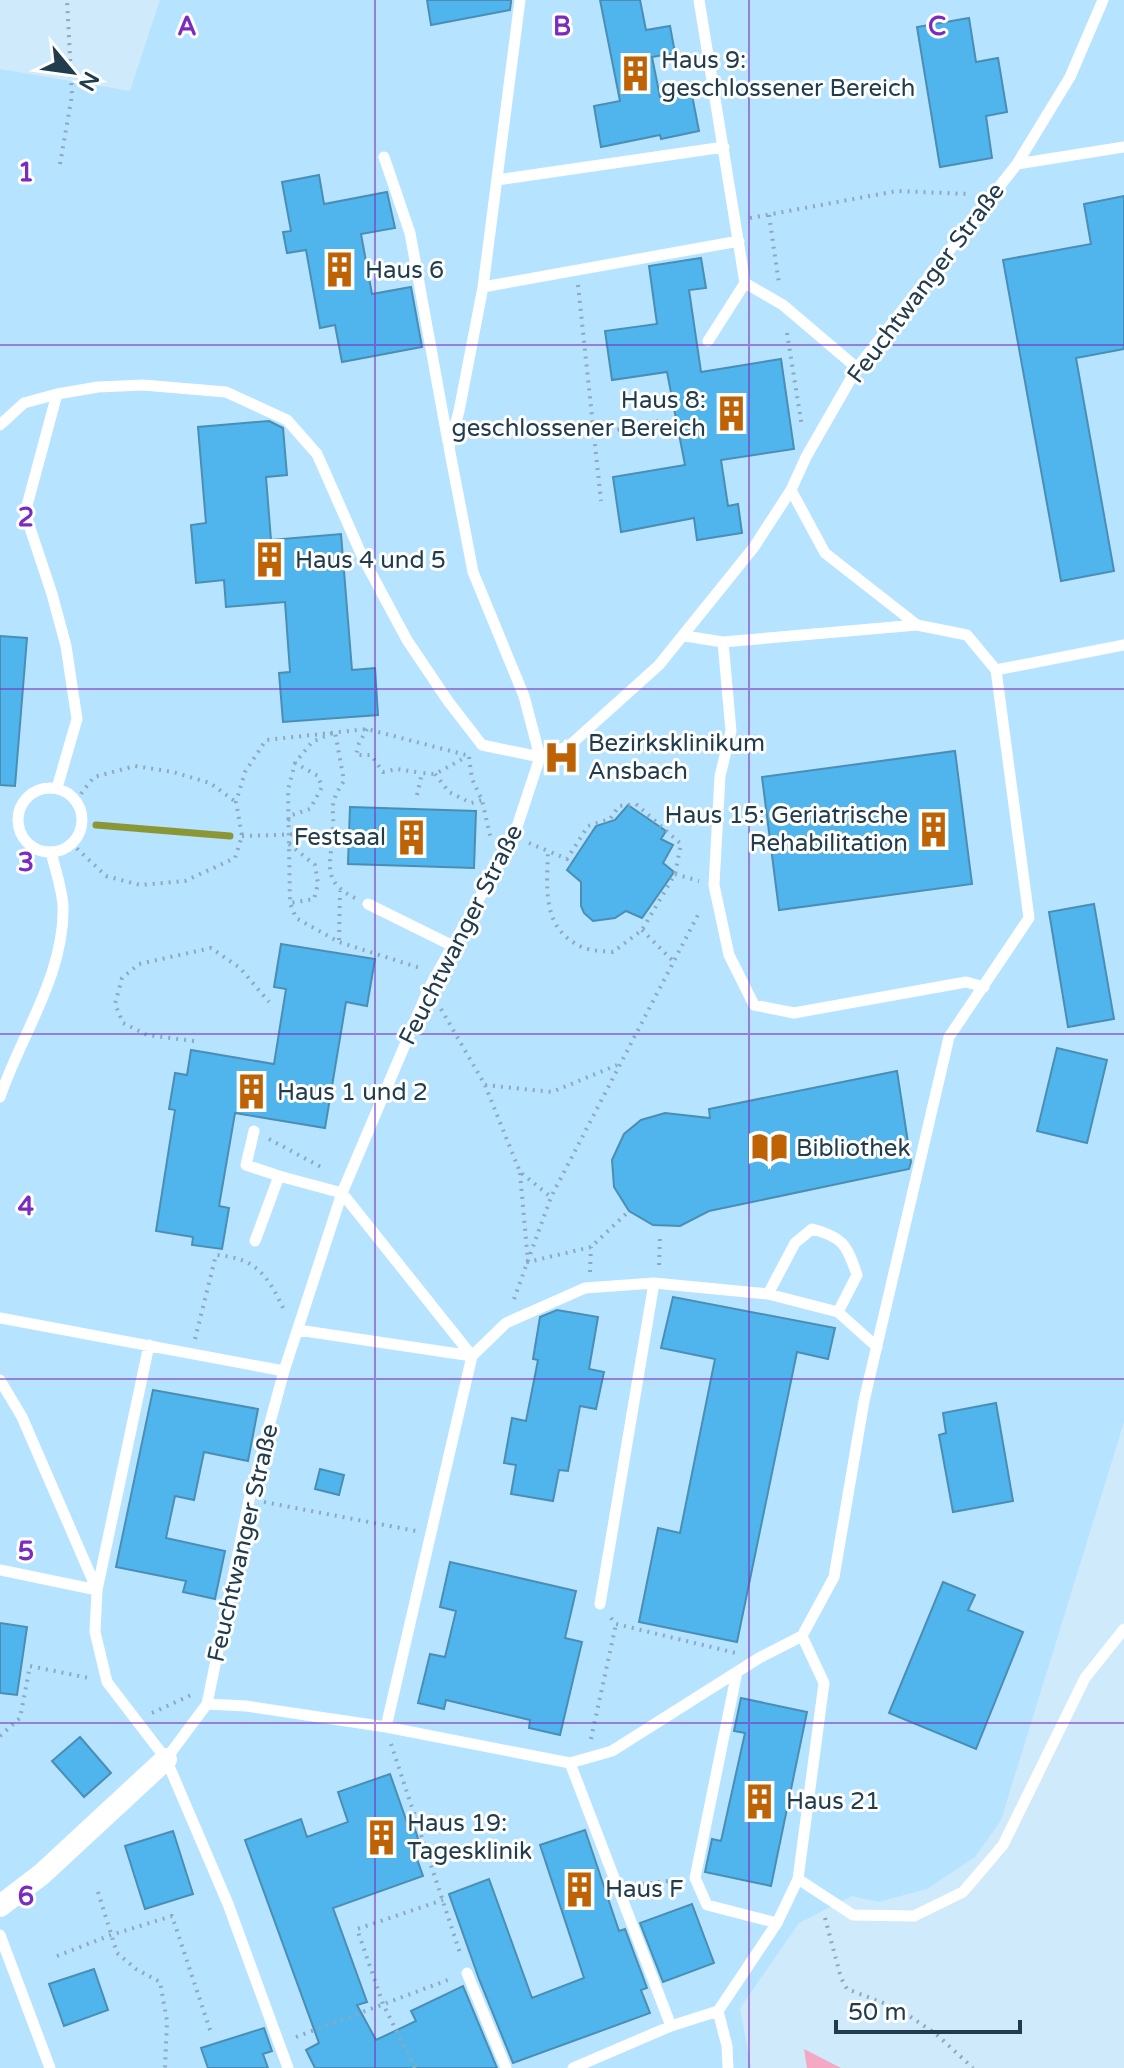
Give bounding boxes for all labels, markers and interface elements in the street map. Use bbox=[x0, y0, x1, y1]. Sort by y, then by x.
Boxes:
text: A bbox=[177, 11, 197, 42]
text: B bbox=[553, 11, 571, 42]
text: C bbox=[928, 11, 946, 42]
north arrow bbox=[32, 32, 112, 112]
place label: Haus 9: geschlossener Bereich bbox=[661, 46, 915, 103]
building icon: Haus 9: geschlossener Bereich bbox=[616, 55, 654, 93]
text: N bbox=[73, 67, 104, 95]
text: 1 bbox=[18, 157, 34, 188]
street label: Feuchtwanger Straße bbox=[841, 177, 1011, 389]
building icon: Haus 6 bbox=[320, 251, 358, 289]
place label: Haus 6 bbox=[365, 256, 444, 285]
place label: Haus 8: geschlossener Bereich bbox=[452, 386, 706, 443]
building icon: Haus 8: geschlossener Bereich bbox=[713, 395, 751, 433]
text: 2 bbox=[18, 502, 34, 533]
building icon: Haus 4 und 5 bbox=[250, 541, 288, 579]
place label: Haus 4 und 5 bbox=[295, 546, 446, 575]
place label: Bezirksklinikum Ansbach bbox=[588, 729, 765, 786]
hospital icon: Bezirksklinikum Ansbach bbox=[543, 738, 581, 776]
place label: Haus 15: Geriatrische Rehabilitation bbox=[665, 801, 908, 858]
building icon: Haus 15: Geriatrische Rehabilitation bbox=[915, 810, 953, 848]
building icon: Festsaal bbox=[393, 818, 431, 856]
street label: Feuchtwanger Straße bbox=[393, 820, 529, 1050]
place label: Festsaal bbox=[294, 823, 386, 852]
text: 3 bbox=[18, 847, 34, 878]
building icon: Haus 1 und 2 bbox=[232, 1073, 270, 1111]
place label: Haus 1 und 2 bbox=[277, 1078, 428, 1107]
library icon: Bibliothek bbox=[751, 1129, 789, 1167]
place label: Bibliothek bbox=[796, 1134, 910, 1163]
text: 4 bbox=[18, 1191, 34, 1222]
street label: Feuchtwanger Straße bbox=[201, 1421, 285, 1665]
text: 5 bbox=[18, 1536, 34, 1567]
building icon: Haus 21 bbox=[741, 1782, 779, 1820]
place label: Haus 21 bbox=[786, 1787, 880, 1816]
place label: Haus 19: Tagesklinik bbox=[407, 1809, 532, 1866]
building icon: Haus 19: Tagesklinik bbox=[362, 1818, 400, 1856]
building icon: Haus F bbox=[560, 1870, 598, 1908]
place label: Haus F bbox=[605, 1875, 683, 1904]
text: 6 bbox=[18, 1881, 34, 1912]
scale bar bbox=[836, 1984, 1020, 2034]
text: 50 m bbox=[848, 1998, 906, 2027]

